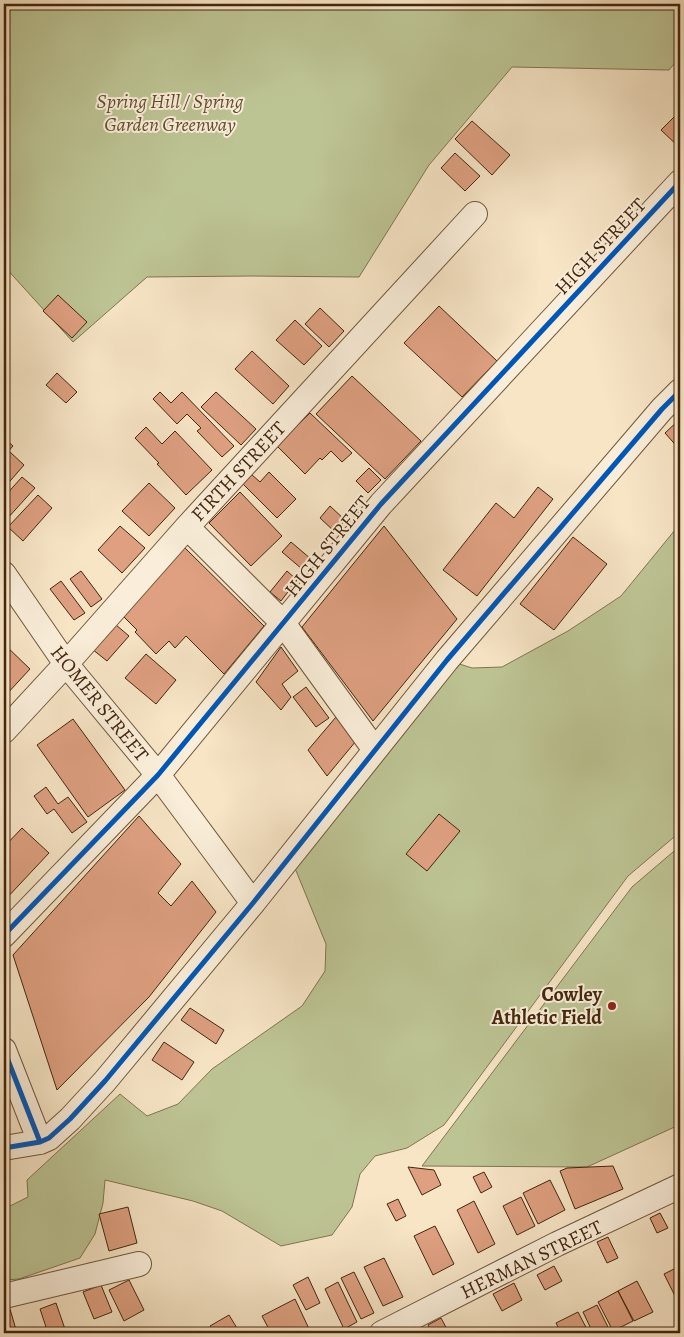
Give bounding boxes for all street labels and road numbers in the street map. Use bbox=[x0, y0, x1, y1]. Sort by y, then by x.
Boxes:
street label: HIGH STREET bbox=[549, 192, 652, 301]
street label: FIRTH STREET bbox=[185, 415, 292, 527]
street label: HIGH STREET bbox=[278, 490, 377, 603]
street label: HOMER STREET bbox=[44, 640, 155, 767]
street label: HERMAN STREET bbox=[456, 1213, 607, 1305]

